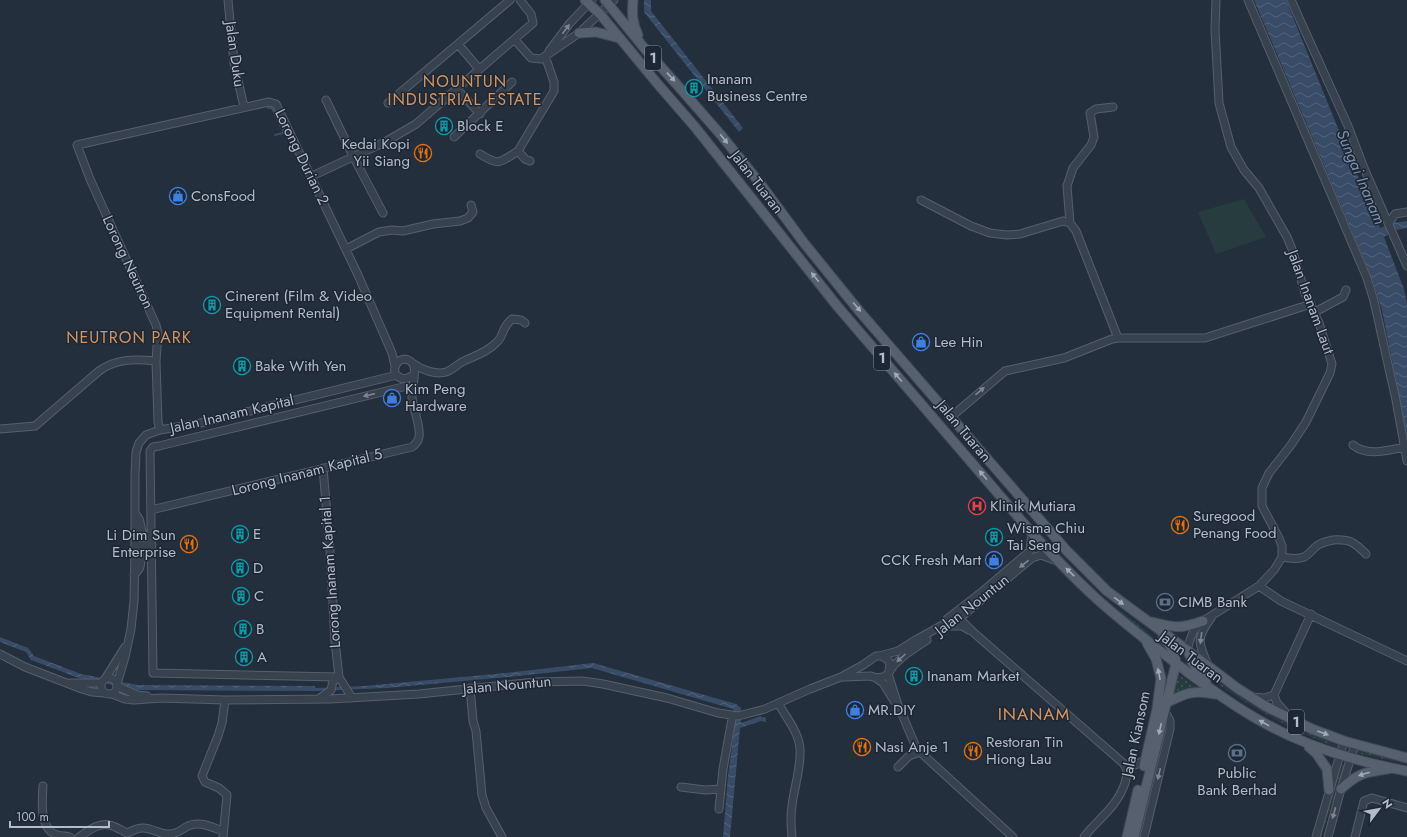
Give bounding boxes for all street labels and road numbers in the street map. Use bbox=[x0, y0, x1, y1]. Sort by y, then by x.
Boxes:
street label: Jalan Duku bbox=[219, 18, 251, 88]
road number: 1 bbox=[645, 46, 661, 70]
street label: Lorong Durian 2 bbox=[269, 105, 335, 209]
street label: Jalan Tuaran bbox=[724, 144, 789, 218]
street label: Lorong Neutron bbox=[97, 212, 159, 312]
street label: Jalan Inanam Laut bbox=[1281, 245, 1340, 358]
road number: 1 bbox=[874, 346, 890, 370]
street label: Jalan Inanam Kapital bbox=[166, 389, 296, 439]
street label: Jalan Tuaran bbox=[930, 394, 997, 467]
street label: Lorong Inanam Kapital 5 bbox=[229, 443, 385, 501]
street label: Lorong Inanam Kapital 1 bbox=[314, 495, 346, 649]
street label: Jalan Nountun bbox=[929, 569, 1014, 642]
street label: Jalan Tuaran bbox=[1153, 624, 1228, 688]
street label: Jalan Nountun bbox=[460, 670, 552, 700]
street label: Jalan Kiansom bbox=[1116, 689, 1156, 781]
road number: 1 bbox=[1288, 710, 1304, 734]

